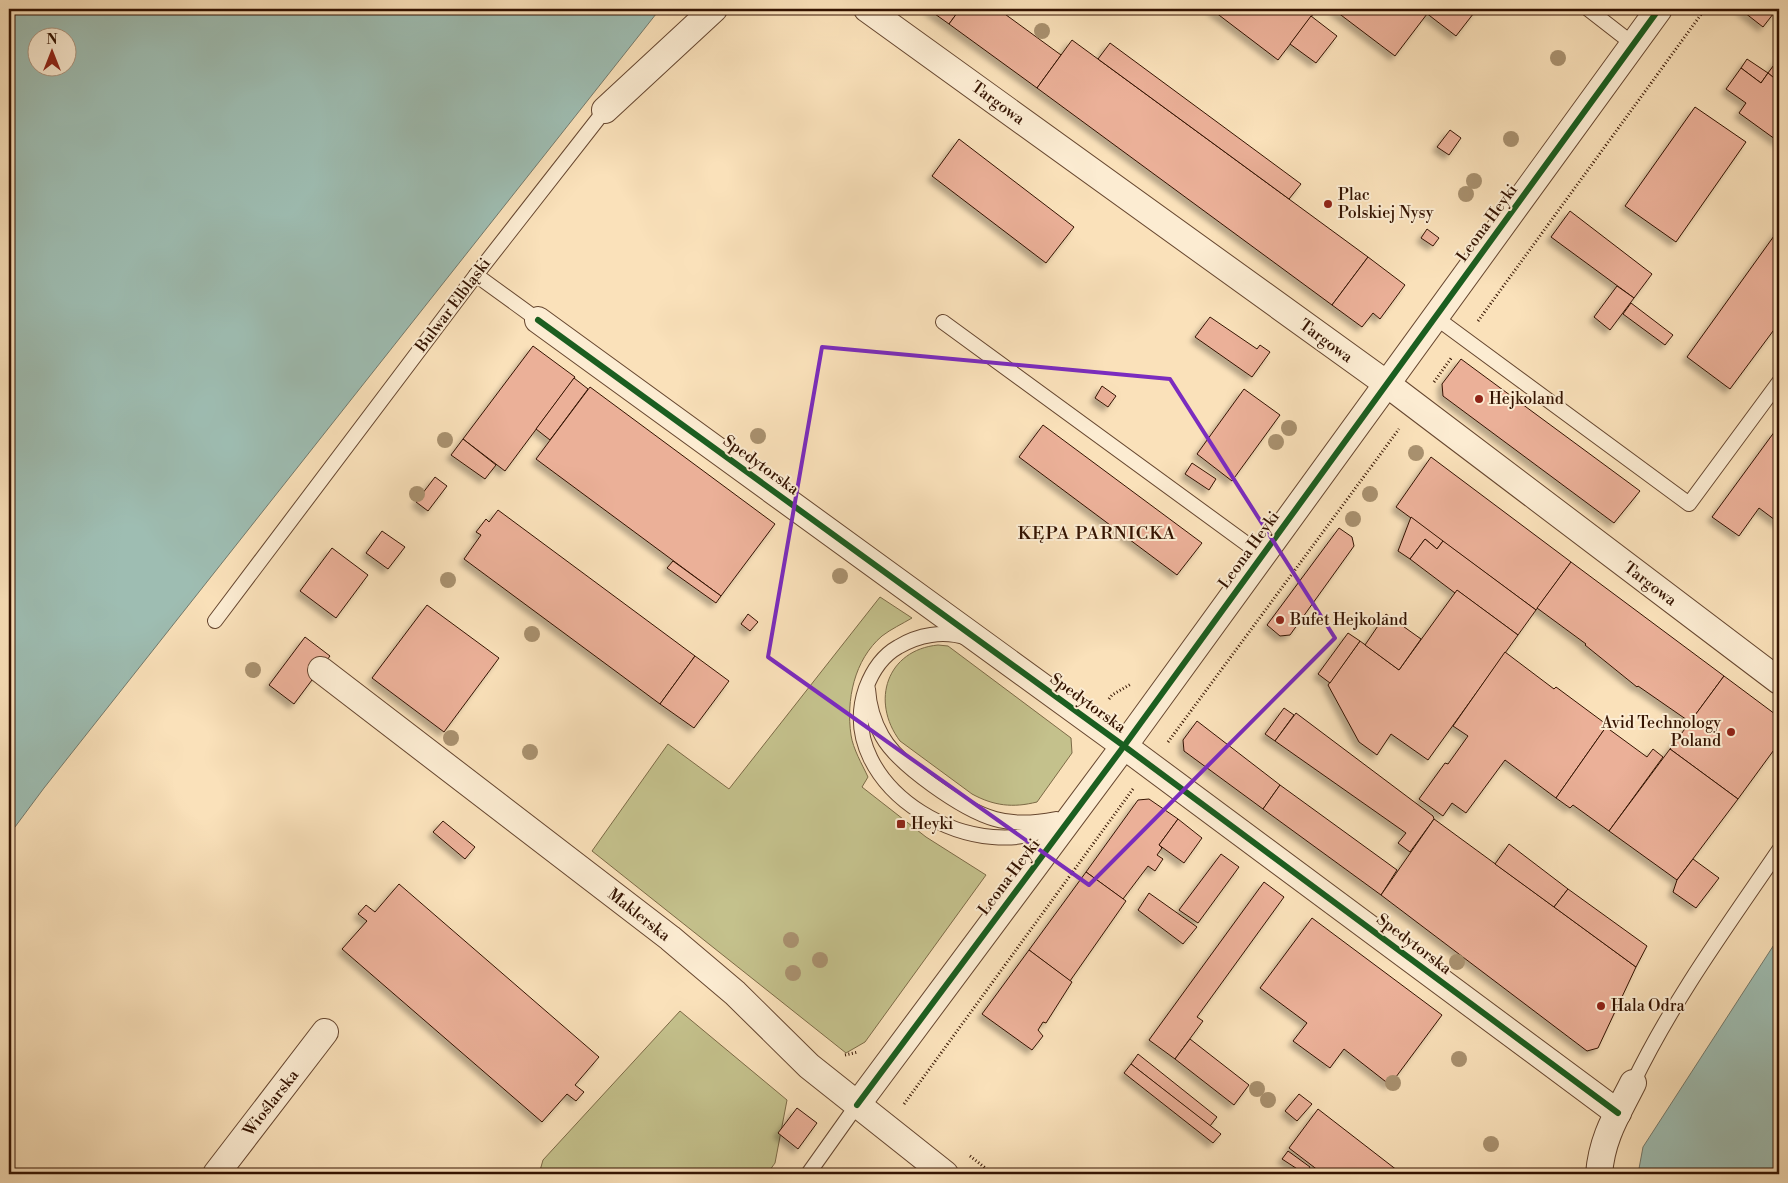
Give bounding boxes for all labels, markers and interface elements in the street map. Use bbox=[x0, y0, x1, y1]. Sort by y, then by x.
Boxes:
north arrow bbox=[28, 28, 78, 78]
text: N bbox=[46, 31, 58, 49]
street label: Targowa bbox=[967, 77, 1029, 130]
street label: Leona Heyki bbox=[1452, 180, 1522, 266]
place label: Plac Polskiej Nysy bbox=[1338, 185, 1434, 223]
marker: Plac Polskiej Nysy bbox=[1322, 198, 1334, 210]
street label: Bulwar Elbląski bbox=[410, 254, 495, 357]
street label: Targowa bbox=[1295, 315, 1357, 368]
place label: Hejkoland bbox=[1489, 389, 1564, 409]
marker: Hejkoland bbox=[1473, 393, 1485, 405]
street label: Spedytorska bbox=[719, 431, 804, 500]
street label: Leona Heyki bbox=[1214, 507, 1284, 593]
district label: KĘPA PARNICKA bbox=[1018, 522, 1176, 545]
street label: Targowa bbox=[1619, 558, 1681, 611]
place label: Bufet Hejkoland bbox=[1289, 610, 1408, 630]
marker: Bufet Hejkoland bbox=[1274, 614, 1286, 626]
street label: Spedytorska bbox=[1046, 669, 1131, 738]
place label: Avid Technology Poland bbox=[1600, 713, 1721, 751]
marker: Avid Technology Poland bbox=[1725, 726, 1737, 738]
place label: Heyki bbox=[911, 814, 953, 834]
marker: Heyki bbox=[895, 818, 907, 830]
street label: Leona Heyki bbox=[974, 835, 1044, 919]
street label: Maklerska bbox=[604, 884, 675, 946]
street label: Spedytorska bbox=[1372, 909, 1456, 979]
place label: Hala Odra bbox=[1611, 996, 1685, 1016]
marker: Hala Odra bbox=[1595, 1000, 1607, 1012]
street label: Wioślarska bbox=[238, 1065, 304, 1141]

